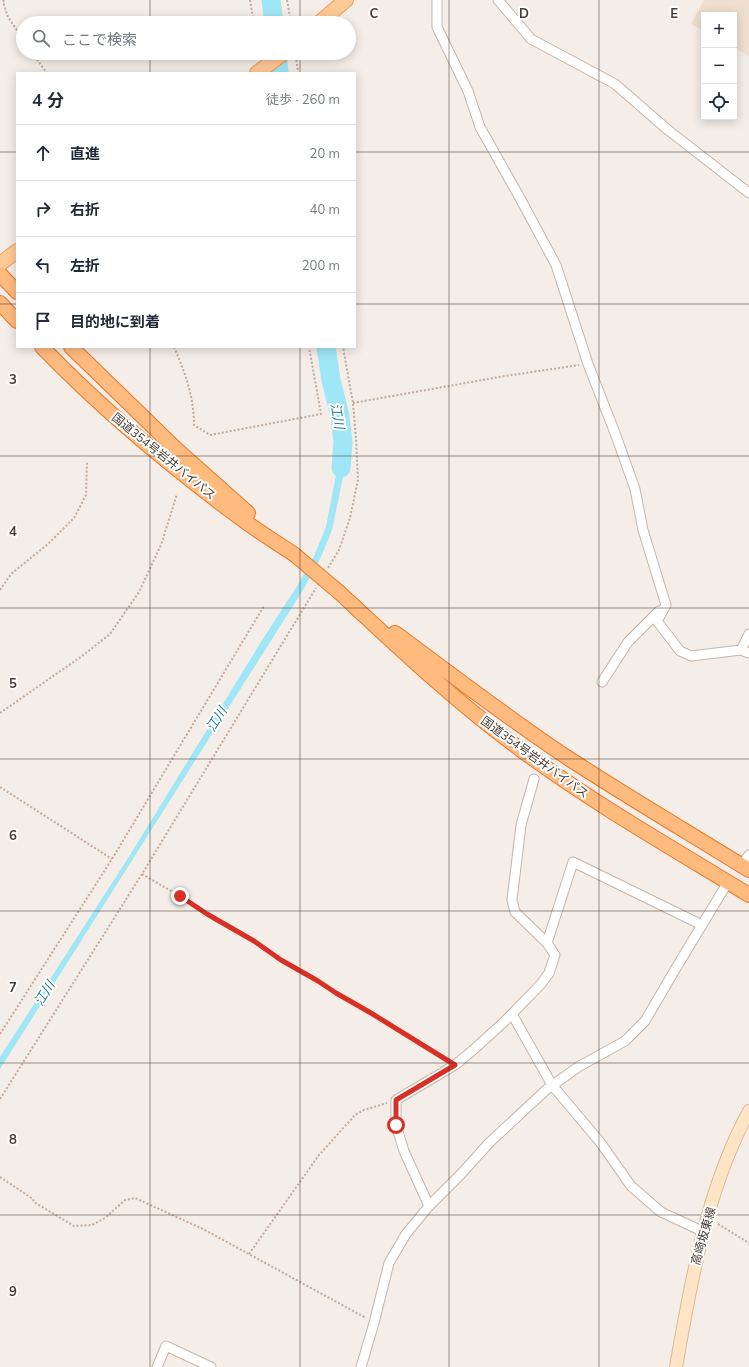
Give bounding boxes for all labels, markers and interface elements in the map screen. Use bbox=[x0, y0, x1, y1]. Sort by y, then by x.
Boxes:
text: C bbox=[370, 5, 379, 21]
text: D bbox=[519, 5, 529, 21]
text: E bbox=[670, 5, 678, 21]
map controls bbox=[701, 12, 737, 120]
button: + bbox=[701, 12, 737, 48]
search box bbox=[16, 16, 356, 60]
icon: search bbox=[30, 27, 52, 49]
text: ここで検索 bbox=[62, 30, 137, 49]
button: − bbox=[701, 48, 737, 84]
button: locate bbox=[701, 84, 737, 120]
text: 4 分 bbox=[32, 89, 64, 110]
text: 徒歩 · 260 m bbox=[266, 91, 340, 107]
icon: ahead bbox=[32, 142, 54, 164]
text: 直進 bbox=[70, 144, 100, 163]
text: 20 m bbox=[310, 145, 340, 161]
icon: right bbox=[32, 198, 54, 220]
text: 右折 bbox=[70, 200, 100, 219]
text: 40 m bbox=[310, 201, 340, 217]
icon: left bbox=[32, 254, 54, 276]
text: 左折 bbox=[70, 256, 100, 275]
text: 200 m bbox=[302, 257, 340, 273]
icon: arrive bbox=[32, 310, 54, 332]
text: 目的地に到着 bbox=[70, 312, 160, 331]
text: 3 bbox=[9, 371, 17, 387]
water label: 江川 bbox=[328, 402, 348, 432]
street label: 国道354号岩井バイパス bbox=[109, 409, 219, 503]
text: 4 bbox=[9, 523, 17, 539]
text: 5 bbox=[9, 675, 17, 691]
water label: 江川 bbox=[202, 702, 231, 734]
street label: 国道354号岩井バイパス bbox=[478, 713, 592, 801]
text: 6 bbox=[9, 827, 17, 843]
route end bbox=[171, 887, 189, 905]
water label: 江川 bbox=[30, 976, 59, 1008]
text: 7 bbox=[9, 979, 17, 995]
route start bbox=[387, 1116, 405, 1134]
text: 8 bbox=[9, 1131, 17, 1147]
street label: 高崎坂東線 bbox=[688, 1205, 718, 1267]
text: 9 bbox=[9, 1283, 17, 1299]

